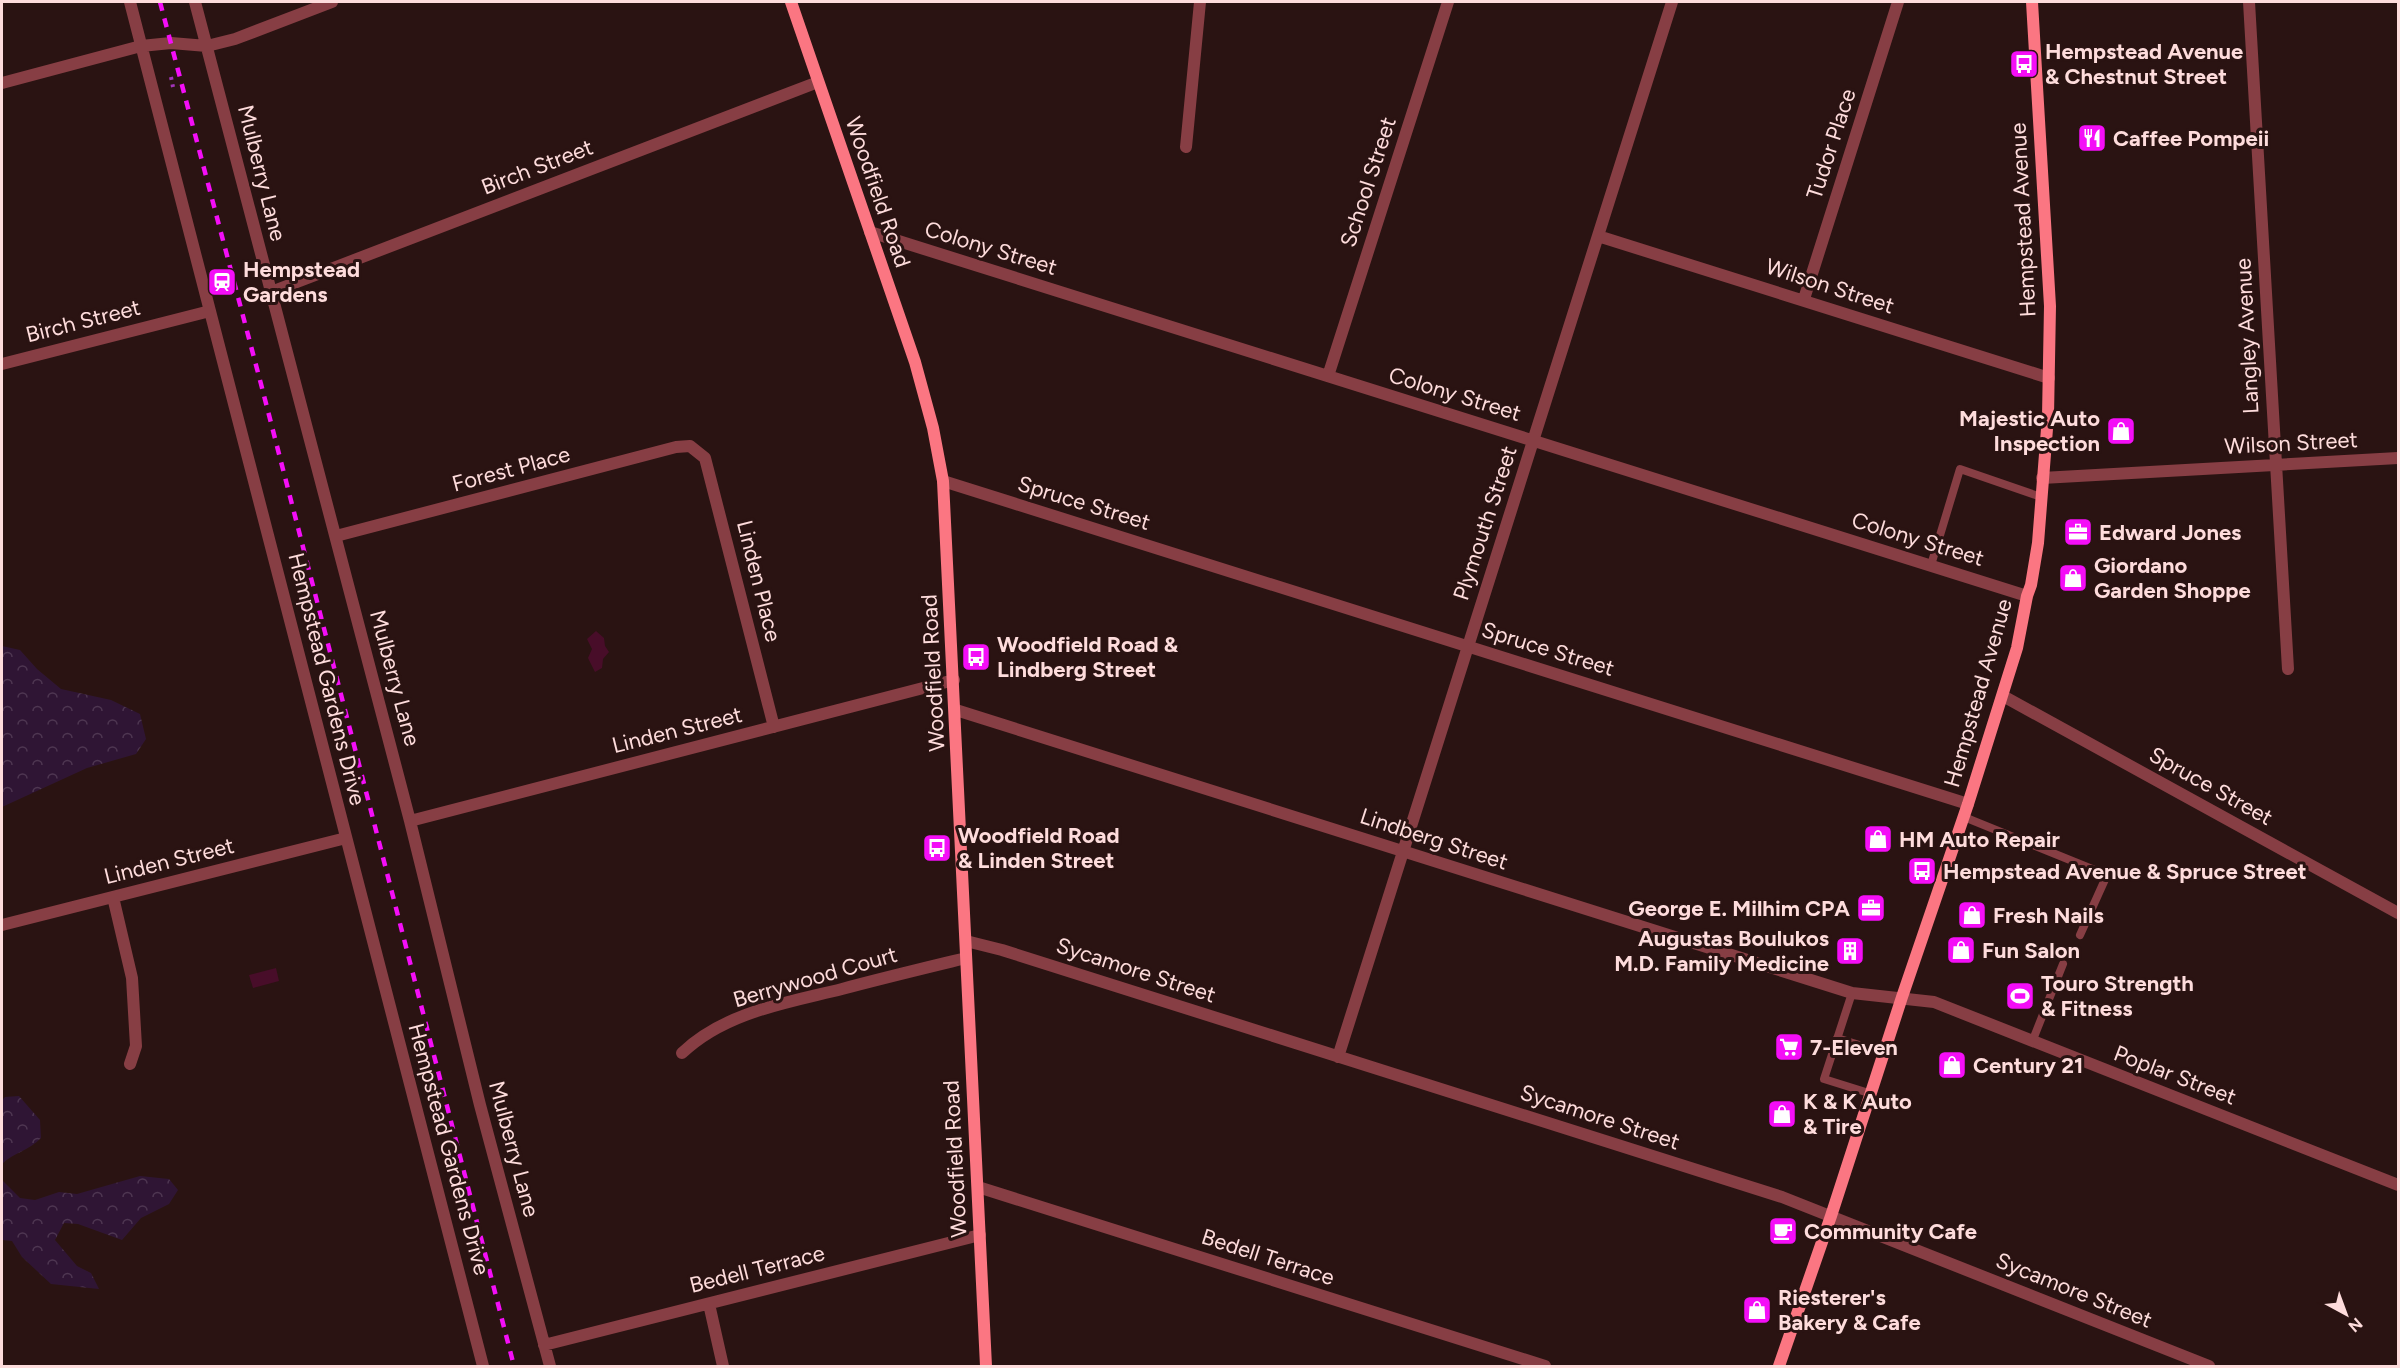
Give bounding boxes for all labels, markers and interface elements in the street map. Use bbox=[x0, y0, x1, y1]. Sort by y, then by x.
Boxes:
place label: Hempstead Avenue & Chestnut Street bbox=[2045, 38, 2243, 90]
bus stop icon: Hempstead Avenue & Chestnut Street bbox=[2008, 48, 2040, 80]
street label: Tudor Place bbox=[1800, 85, 1862, 203]
street label: Mulberry Lane bbox=[232, 102, 292, 244]
street label: Woodfield Road bbox=[840, 113, 916, 271]
street label: School Street bbox=[1334, 114, 1402, 250]
street label: Hempstead Avenue bbox=[2004, 122, 2042, 318]
restaurant icon: Caffee Pompeii bbox=[2076, 122, 2108, 154]
place label: Caffee Pompeii bbox=[2113, 125, 2269, 152]
street label: Birch Street bbox=[477, 133, 597, 201]
street label: Colony Street bbox=[922, 215, 1060, 281]
street label: Wilson Street bbox=[1762, 253, 1898, 319]
place label: Hempstead Gardens bbox=[243, 256, 360, 308]
street label: Langley Avenue bbox=[2229, 257, 2265, 415]
station icon: Hempstead Gardens bbox=[206, 266, 238, 298]
street label: Birch Street bbox=[23, 294, 143, 348]
street label: Colony Street bbox=[1386, 361, 1524, 427]
place label: Majestic Auto Inspection bbox=[1959, 405, 2100, 457]
shop icon: Majestic Auto Inspection bbox=[2105, 415, 2137, 447]
street label: Wilson Street bbox=[2224, 426, 2358, 460]
street label: Forest Place bbox=[449, 440, 573, 498]
street label: Plymouth Street bbox=[1447, 442, 1523, 604]
street label: Spruce Street bbox=[1014, 470, 1154, 536]
street label: Colony Street bbox=[1849, 506, 1987, 572]
office icon: Edward Jones bbox=[2062, 516, 2094, 548]
street label: Linden Place bbox=[731, 517, 787, 645]
place label: Edward Jones bbox=[2099, 519, 2241, 546]
street label: Hempstead Gardens Drive bbox=[283, 550, 371, 808]
place label: Giordano Garden Shoppe bbox=[2094, 552, 2251, 604]
shop icon: Giordano Garden Shoppe bbox=[2057, 562, 2089, 594]
street label: Woodfield Road bbox=[915, 594, 951, 752]
street label: Hempstead Avenue bbox=[1938, 596, 2018, 790]
street label: Mulberry Lane bbox=[364, 607, 426, 749]
street label: Spruce Street bbox=[1478, 616, 1618, 682]
place label: Woodfield Road & Lindberg Street bbox=[997, 631, 1179, 683]
bus stop icon: Woodfield Road & Lindberg Street bbox=[960, 641, 992, 673]
street label: Linden Street bbox=[609, 701, 745, 759]
street label: Spruce Street bbox=[2144, 741, 2278, 831]
street label: Lindberg Street bbox=[1357, 802, 1511, 876]
place label: Woodfield Road & Linden Street bbox=[958, 822, 1120, 874]
shop icon: HM Auto Repair bbox=[1862, 823, 1894, 855]
place label: HM Auto Repair bbox=[1899, 826, 2061, 853]
street label: Linden Street bbox=[101, 832, 237, 890]
bus stop icon: Woodfield Road & Linden Street bbox=[921, 832, 953, 864]
bus stop icon: Hempstead Avenue & Spruce Street bbox=[1906, 855, 1938, 887]
place label: Hempstead Avenue & Spruce Street bbox=[1943, 858, 2307, 885]
office icon: George E. Milhim CPA bbox=[1855, 892, 1887, 924]
place label: George E. Milhim CPA bbox=[1628, 895, 1850, 922]
shop icon: Fresh Nails bbox=[1956, 899, 1988, 931]
place label: Fresh Nails bbox=[1993, 902, 2104, 929]
place label: Augustas Boulukos M.D. Family Medicine bbox=[1614, 925, 1829, 977]
street label: Sycamore Street bbox=[1053, 932, 1219, 1008]
shop icon: Fun Salon bbox=[1945, 934, 1977, 966]
building icon: Augustas Boulukos M.D. Family Medicine bbox=[1834, 935, 1866, 967]
place label: Fun Salon bbox=[1982, 937, 2080, 964]
street label: Berrywood Court bbox=[730, 941, 900, 1013]
place label: Touro Strength & Fitness bbox=[2041, 970, 2194, 1022]
sports icon: Touro Strength & Fitness bbox=[2004, 980, 2036, 1012]
street label: Hempstead Gardens Drive bbox=[402, 1020, 496, 1278]
supermarket icon: 7-Eleven bbox=[1773, 1031, 1805, 1063]
place label: 7-Eleven bbox=[1810, 1034, 1898, 1061]
street label: Poplar Street bbox=[2110, 1039, 2240, 1111]
shop icon: Century 21 bbox=[1936, 1049, 1968, 1081]
place label: Century 21 bbox=[1973, 1052, 2083, 1079]
street label: Mulberry Lane bbox=[483, 1078, 545, 1220]
street label: Sycamore Street bbox=[1517, 1079, 1683, 1155]
street label: Woodfield Road bbox=[937, 1080, 973, 1238]
place label: K & K Auto & Tire bbox=[1803, 1088, 1912, 1140]
shop icon: K & K Auto & Tire bbox=[1766, 1098, 1798, 1130]
cafe icon: Community Cafe bbox=[1767, 1215, 1799, 1247]
place label: Community Cafe bbox=[1804, 1218, 1977, 1245]
street label: Bedell Terrace bbox=[1198, 1223, 1338, 1291]
street label: Bedell Terrace bbox=[687, 1239, 827, 1299]
street label: Sycamore Street bbox=[1992, 1246, 2156, 1334]
place label: Riesterer's Bakery & Cafe bbox=[1778, 1284, 1921, 1336]
north arrow bbox=[2316, 1284, 2376, 1344]
shop icon: Riesterer's Bakery & Cafe bbox=[1741, 1294, 1773, 1326]
text: N bbox=[2345, 1314, 2366, 1336]

